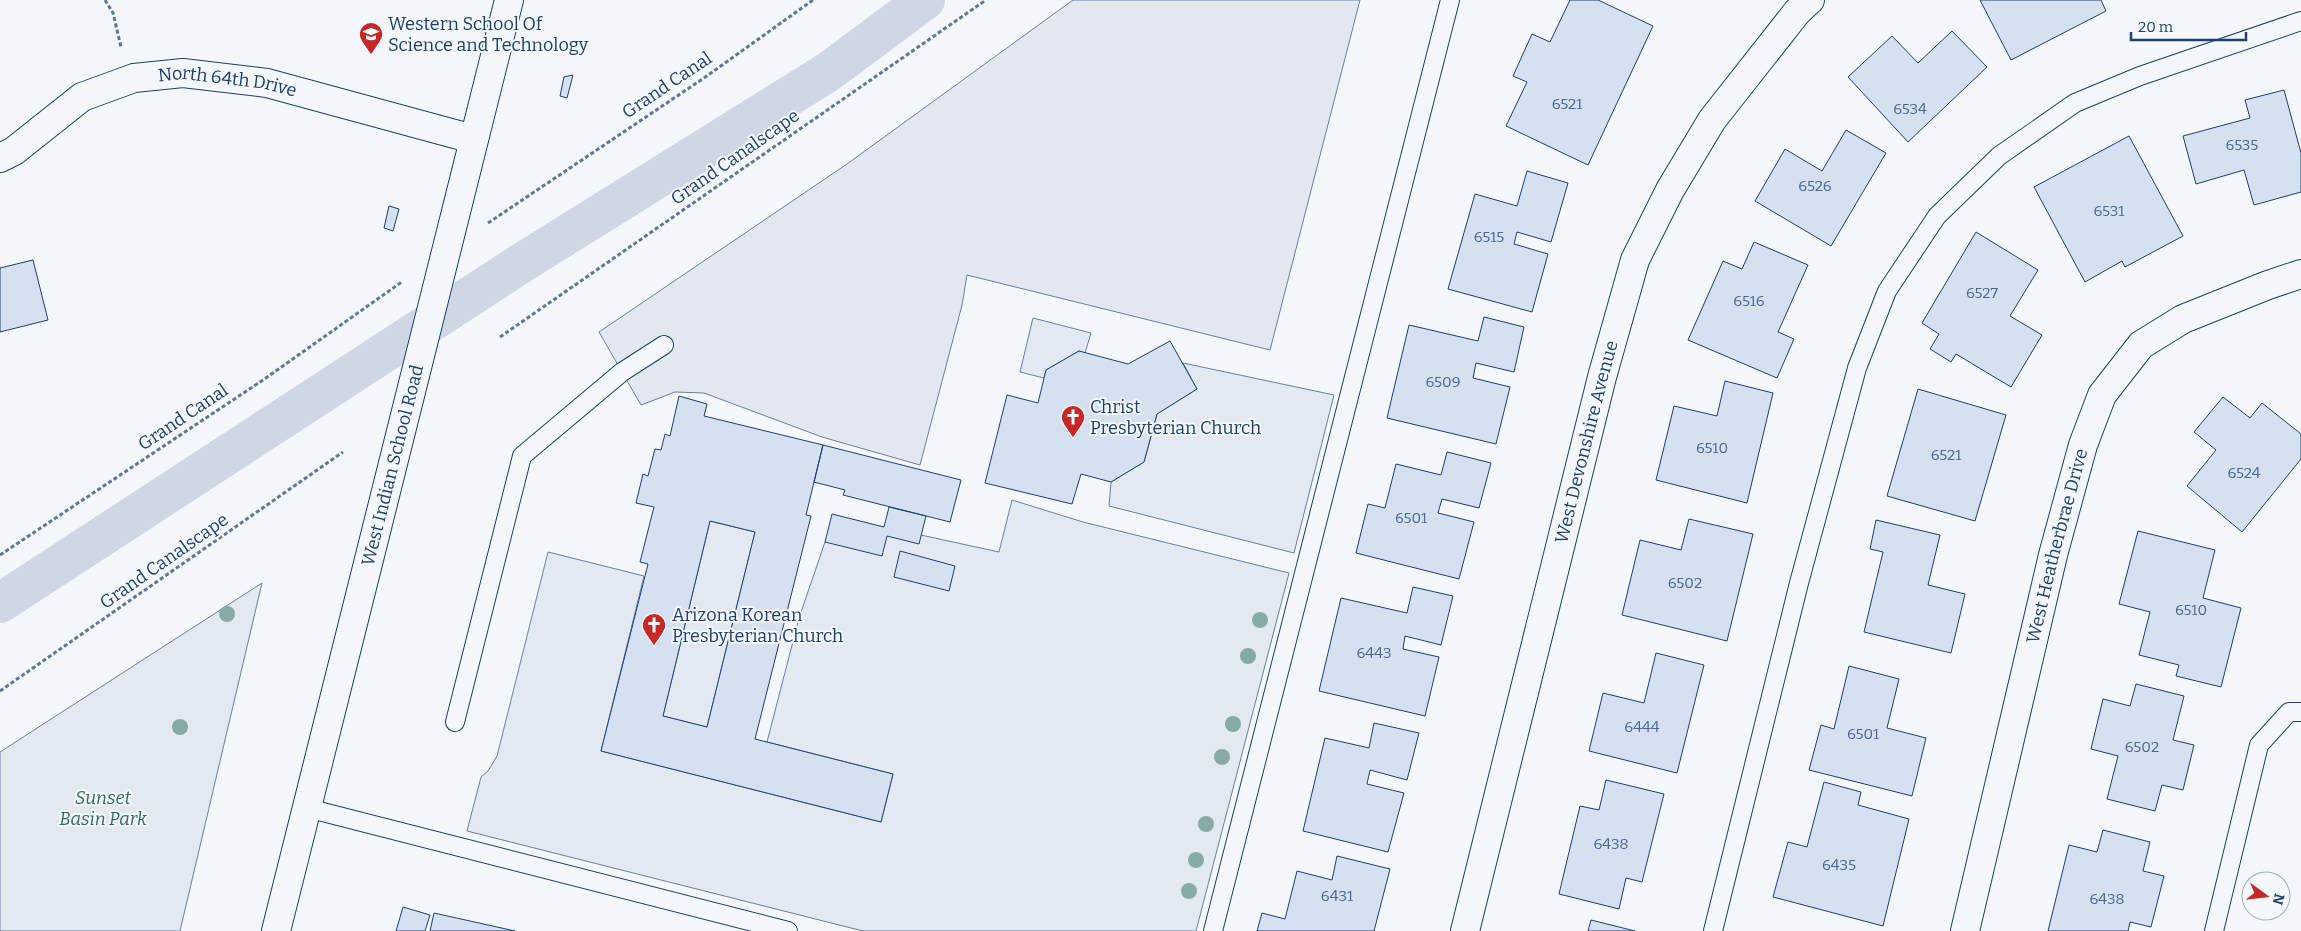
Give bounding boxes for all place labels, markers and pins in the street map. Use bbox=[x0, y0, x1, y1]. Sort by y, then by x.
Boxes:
place label: Western School Of Science and Technology bbox=[388, 13, 589, 56]
school or university icon: Western School Of Science and Technology bbox=[358, 21, 384, 55]
place label: Christ Presbyterian Church bbox=[1090, 396, 1261, 439]
church icon: Christ Presbyterian Church bbox=[1060, 404, 1086, 438]
place label: Arizona Korean Presbyterian Church bbox=[672, 604, 843, 647]
church icon: Arizona Korean Presbyterian Church bbox=[641, 612, 667, 646]

